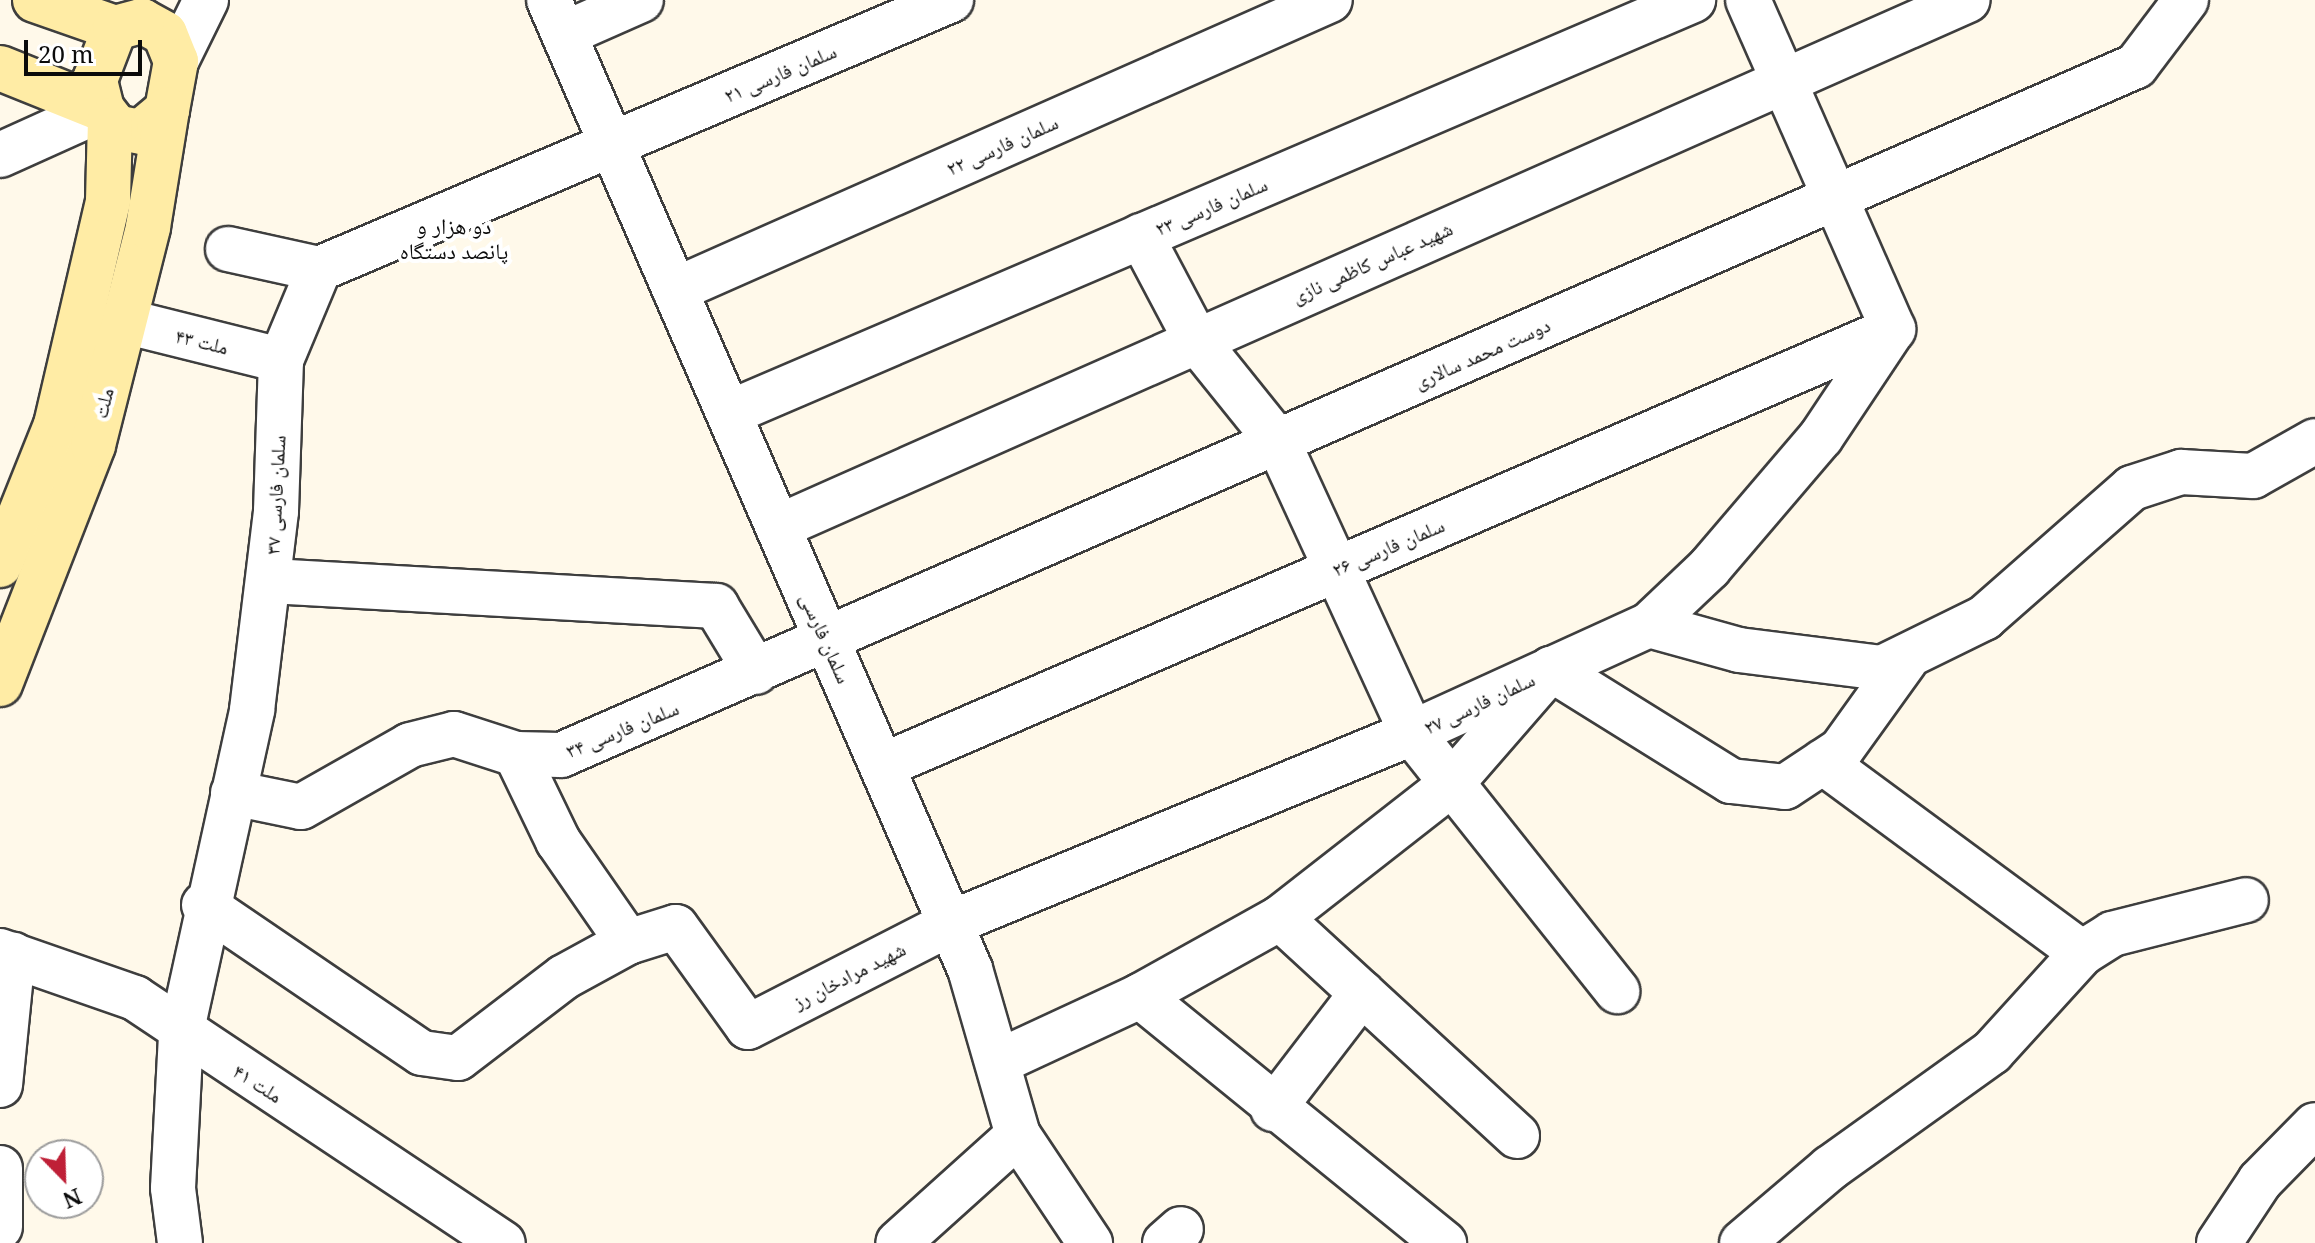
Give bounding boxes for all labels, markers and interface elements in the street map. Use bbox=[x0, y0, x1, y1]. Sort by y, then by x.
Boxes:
scale bar bbox=[28, 24, 146, 74]
text: 20 m bbox=[38, 37, 94, 70]
street label: سلمان فارسی ۲۱ bbox=[720, 39, 840, 107]
street label: سلمان فارسی ۲۲ bbox=[943, 110, 1061, 180]
street label: سلمان فارسی ۲۳ bbox=[1151, 172, 1271, 240]
district label: دو هزار و پانصد دستگاه bbox=[400, 212, 508, 264]
street label: شهید عباس کاظمی نازی bbox=[1288, 216, 1456, 308]
street label: دوست محمد سالاری bbox=[1410, 312, 1554, 394]
street label: ملت ۴۳ bbox=[173, 323, 231, 359]
street label: ملت bbox=[88, 385, 118, 421]
street label: سلمان فارسی ۳۷ bbox=[260, 435, 290, 555]
street label: سلمان فارسی ۲۶ bbox=[1328, 513, 1448, 581]
street label: سلمان فارسی bbox=[795, 589, 857, 687]
street label: سلمان فارسی ۲۷ bbox=[1420, 667, 1538, 739]
street label: سلمان فارسی ۳۴ bbox=[562, 695, 682, 763]
street label: شهید مرادخان رز bbox=[789, 936, 909, 1014]
street label: ملت ۴۱ bbox=[229, 1058, 287, 1108]
north arrow bbox=[24, 1139, 104, 1219]
text: N bbox=[59, 1182, 86, 1216]

